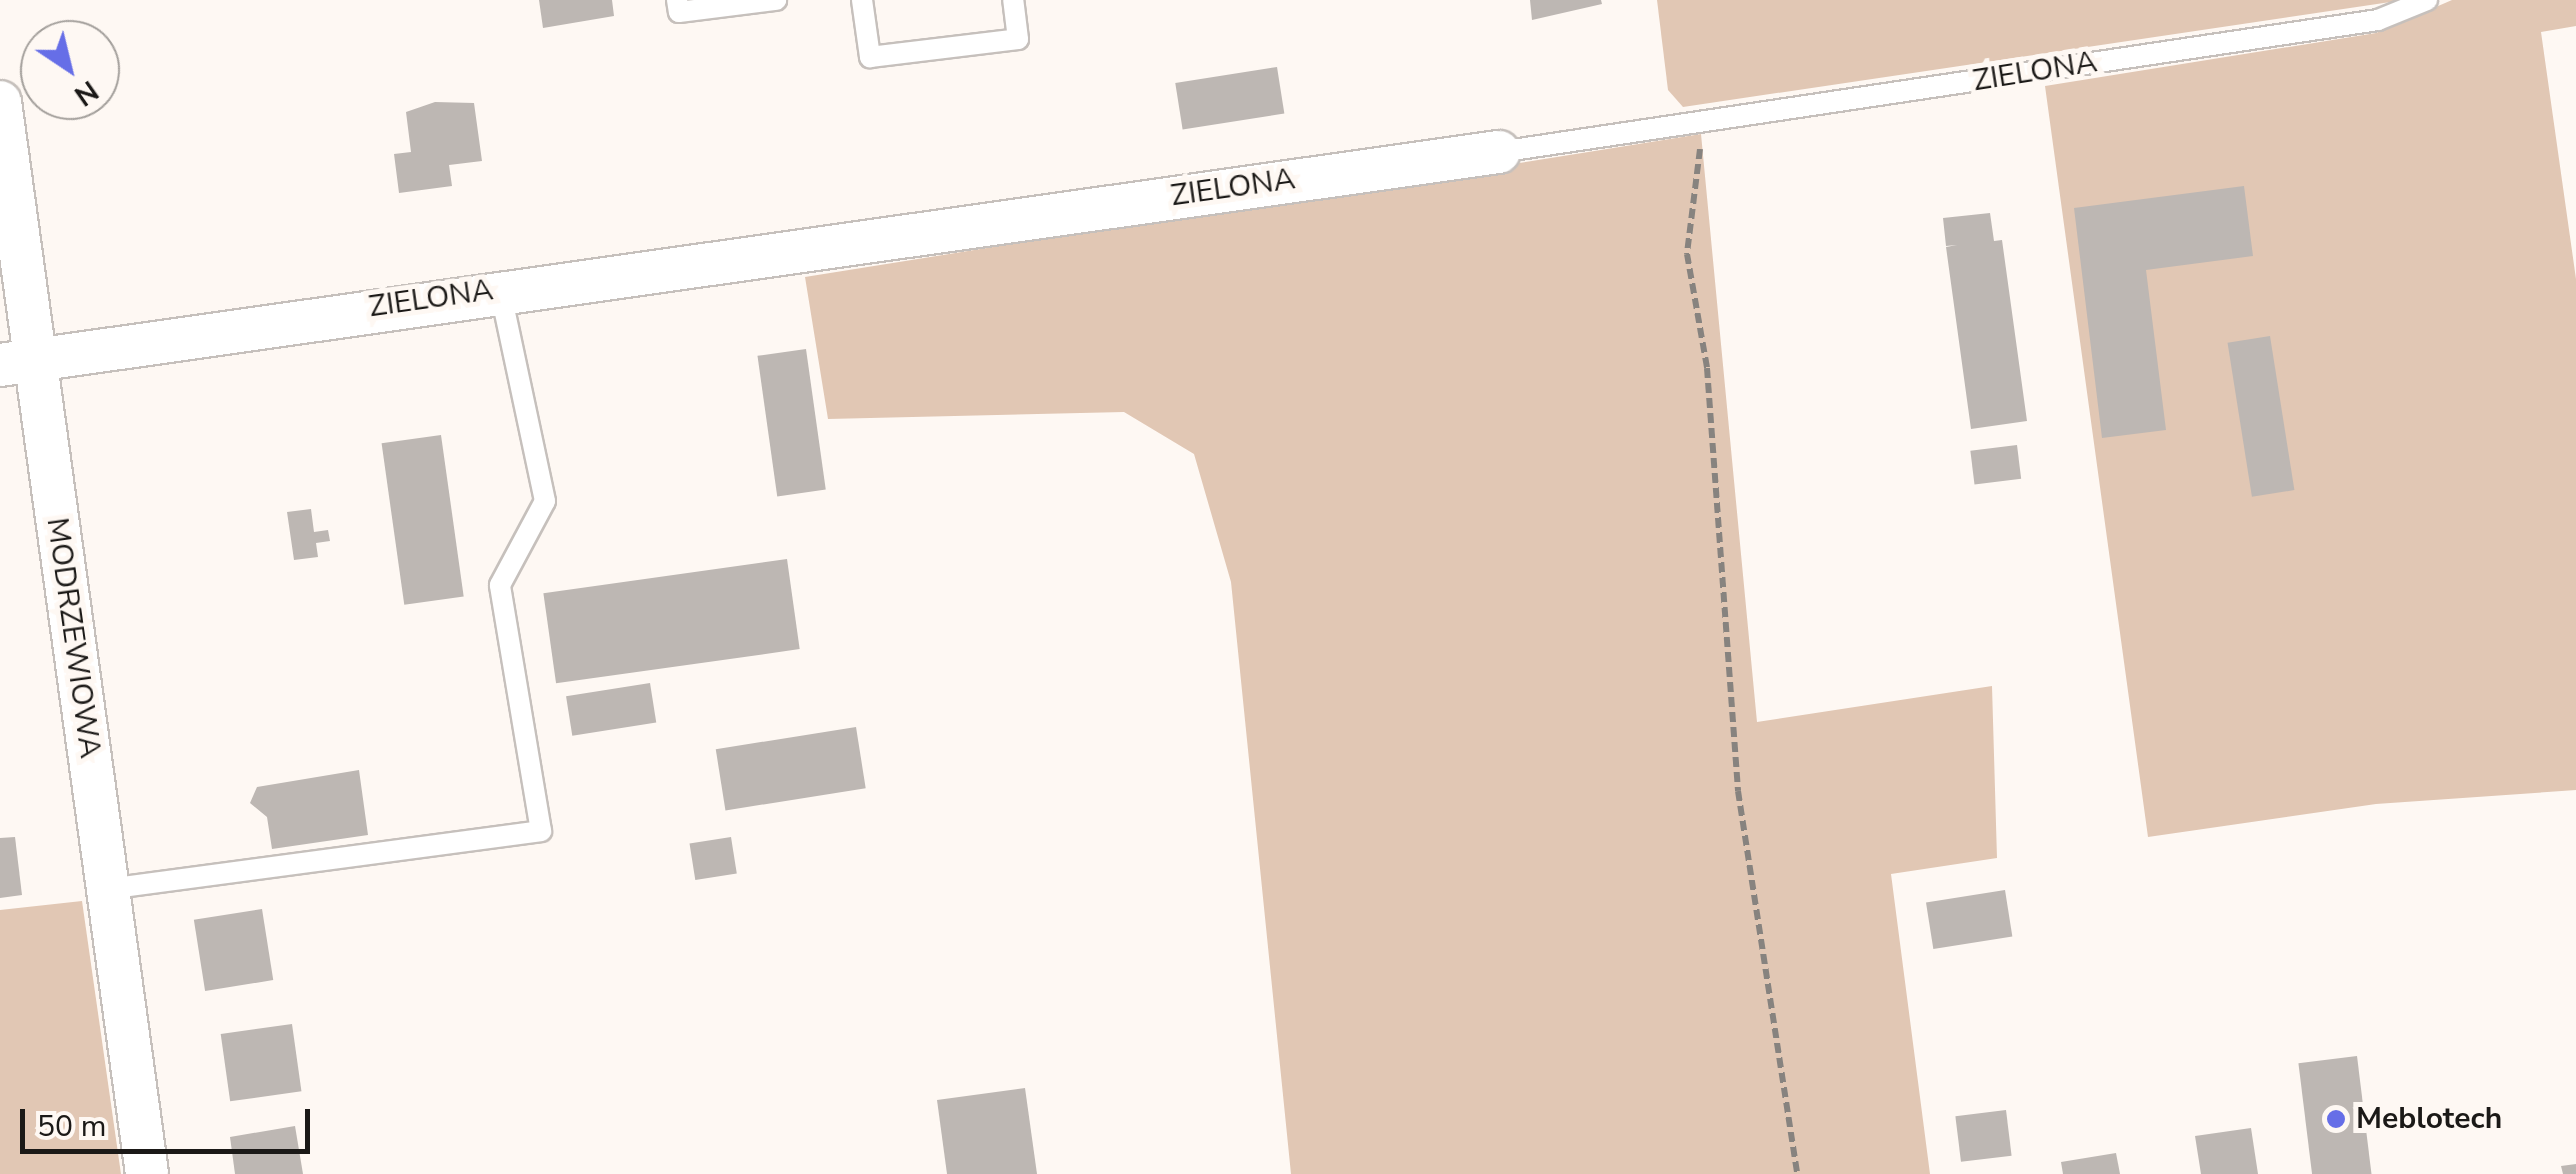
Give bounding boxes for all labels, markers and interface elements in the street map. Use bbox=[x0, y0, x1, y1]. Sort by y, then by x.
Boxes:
north arrow bbox=[20, 20, 120, 120]
street label: ZIELONA bbox=[1970, 44, 2100, 100]
text: N bbox=[67, 71, 106, 115]
street label: ZIELONA bbox=[1169, 161, 1297, 215]
street label: ZIELONA bbox=[367, 272, 495, 326]
street label: MODRZEWIOWA bbox=[38, 515, 108, 761]
scale bar bbox=[25, 1089, 315, 1151]
place label: Meblotech bbox=[2356, 1101, 2502, 1137]
text: 50 m bbox=[37, 1106, 106, 1147]
marker: Meblotech bbox=[2325, 1108, 2347, 1130]

